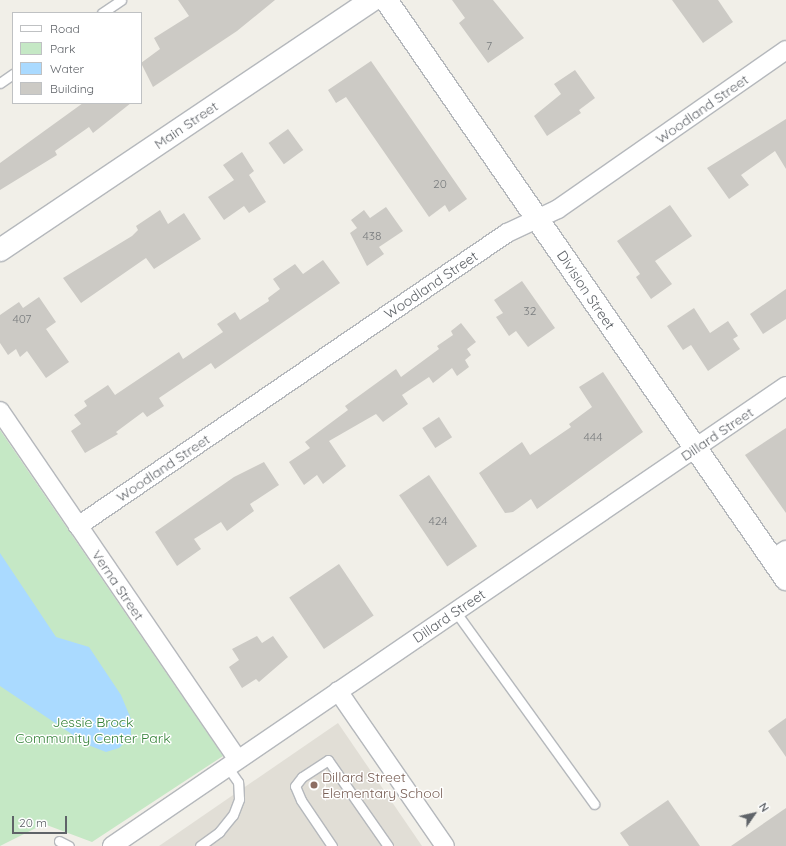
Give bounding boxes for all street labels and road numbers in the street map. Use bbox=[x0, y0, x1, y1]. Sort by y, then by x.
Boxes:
street label: Woodland Street bbox=[653, 71, 751, 147]
street label: Main Street bbox=[151, 98, 221, 152]
street label: Division Street bbox=[553, 247, 619, 333]
street label: Woodland Street bbox=[381, 248, 481, 322]
street label: Dillard Street bbox=[678, 404, 756, 464]
street label: Woodland Street bbox=[113, 431, 213, 505]
street label: Verna Street bbox=[88, 547, 148, 623]
street label: Dillard Street bbox=[410, 586, 488, 646]

